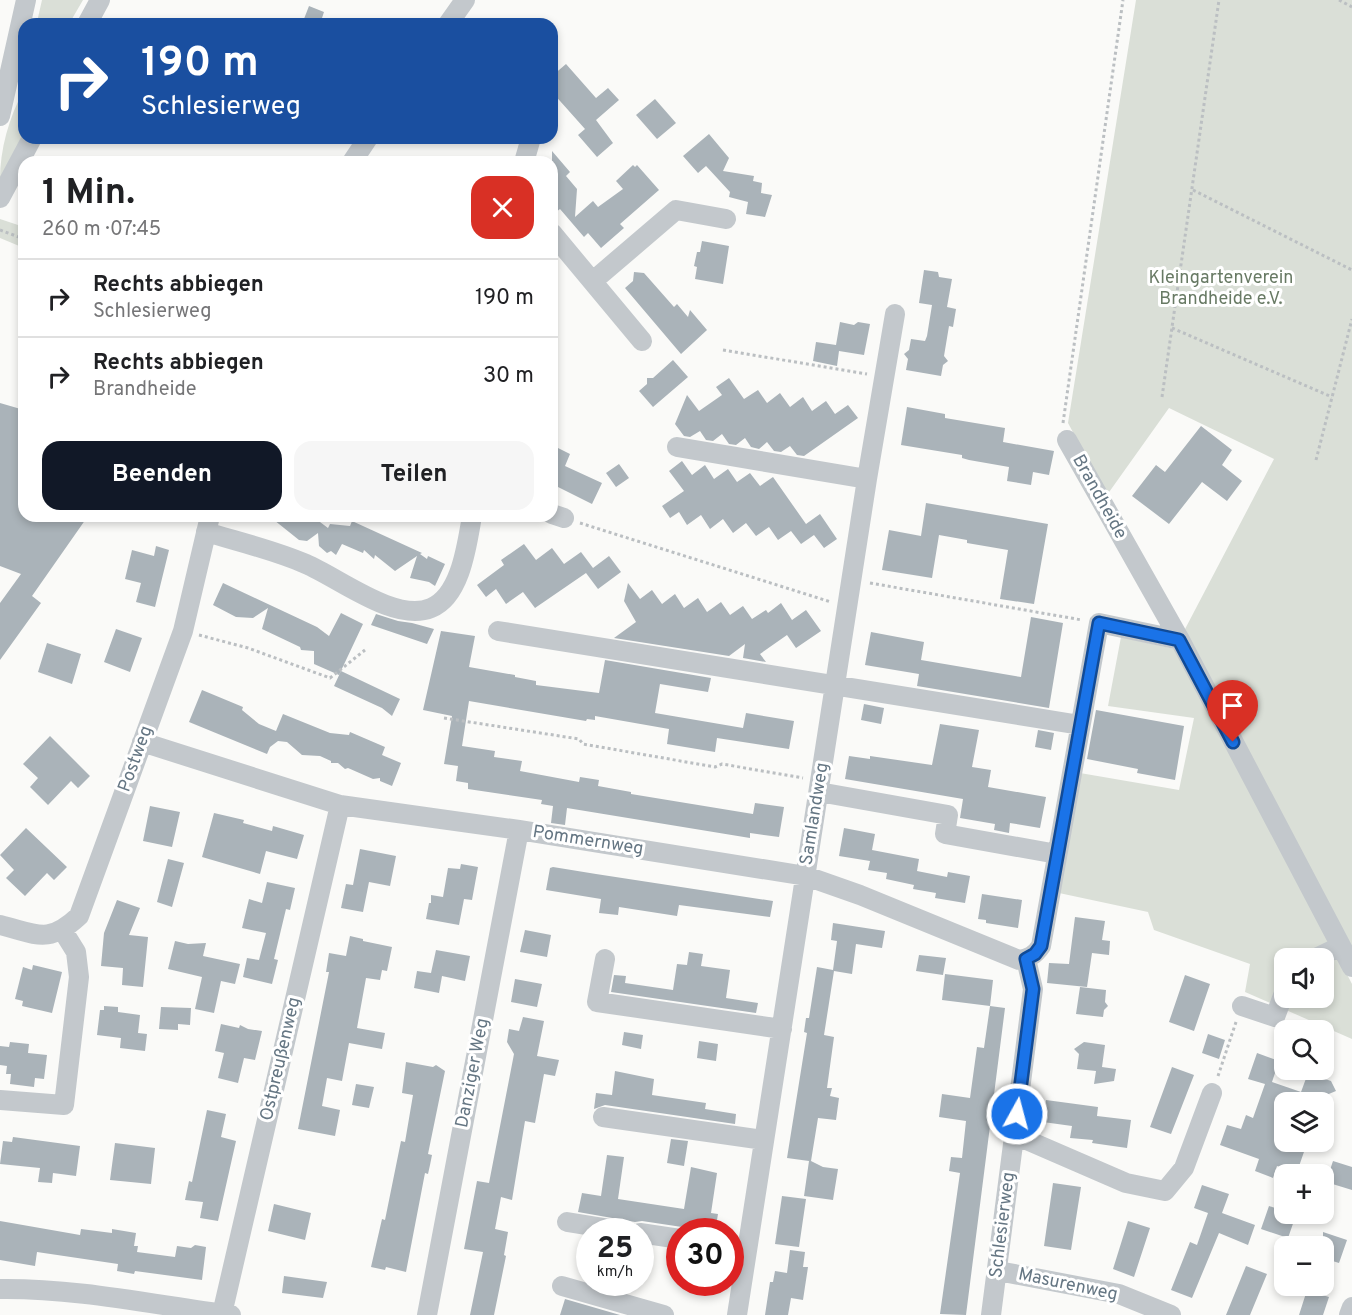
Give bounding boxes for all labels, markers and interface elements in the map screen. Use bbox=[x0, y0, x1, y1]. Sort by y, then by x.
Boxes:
text: 190 m bbox=[141, 38, 259, 91]
icon: right bbox=[42, 42, 120, 120]
text: Schlesierweg bbox=[141, 90, 301, 124]
text: 1 Min. bbox=[42, 171, 135, 217]
button: close bbox=[471, 176, 534, 239]
text: 260 m · 07:45 bbox=[42, 217, 161, 243]
park label: Kleingartenverein Brandheide e.V. bbox=[1148, 267, 1294, 311]
text: Rechts abbiegen bbox=[93, 272, 264, 299]
icon: right bbox=[42, 282, 75, 315]
text: 190 m bbox=[475, 285, 534, 312]
text: Schlesierweg bbox=[93, 299, 211, 325]
text: Rechts abbiegen bbox=[93, 350, 264, 377]
icon: right bbox=[42, 360, 75, 393]
text: 30 m bbox=[483, 363, 534, 390]
text: Brandheide bbox=[93, 377, 197, 403]
button: Beenden bbox=[42, 441, 282, 510]
button: Teilen bbox=[294, 441, 534, 510]
street label: Brandheide bbox=[1066, 451, 1132, 543]
pin bbox=[1207, 680, 1258, 742]
icon: arrive bbox=[1216, 689, 1249, 722]
street label: Postweg bbox=[113, 723, 159, 795]
street label: Samlandweg bbox=[796, 761, 834, 867]
street label: Pommernweg bbox=[531, 821, 645, 861]
map controls bbox=[1274, 948, 1334, 1296]
button: sound bbox=[1274, 948, 1334, 1008]
street label: Ostpreußenweg bbox=[256, 995, 306, 1123]
street label: Danziger Weg bbox=[451, 1016, 495, 1130]
button: search bbox=[1274, 1020, 1334, 1080]
position arrow bbox=[985, 1082, 1049, 1146]
button: layers bbox=[1274, 1092, 1334, 1152]
button: + bbox=[1274, 1164, 1334, 1224]
street label: Schlesierweg bbox=[985, 1171, 1021, 1279]
speed limit sign: 30 bbox=[666, 1218, 744, 1296]
text: 25 bbox=[597, 1231, 633, 1268]
button: − bbox=[1274, 1236, 1334, 1296]
text: km/h bbox=[597, 1263, 633, 1282]
street label: Masurenweg bbox=[1016, 1263, 1120, 1307]

